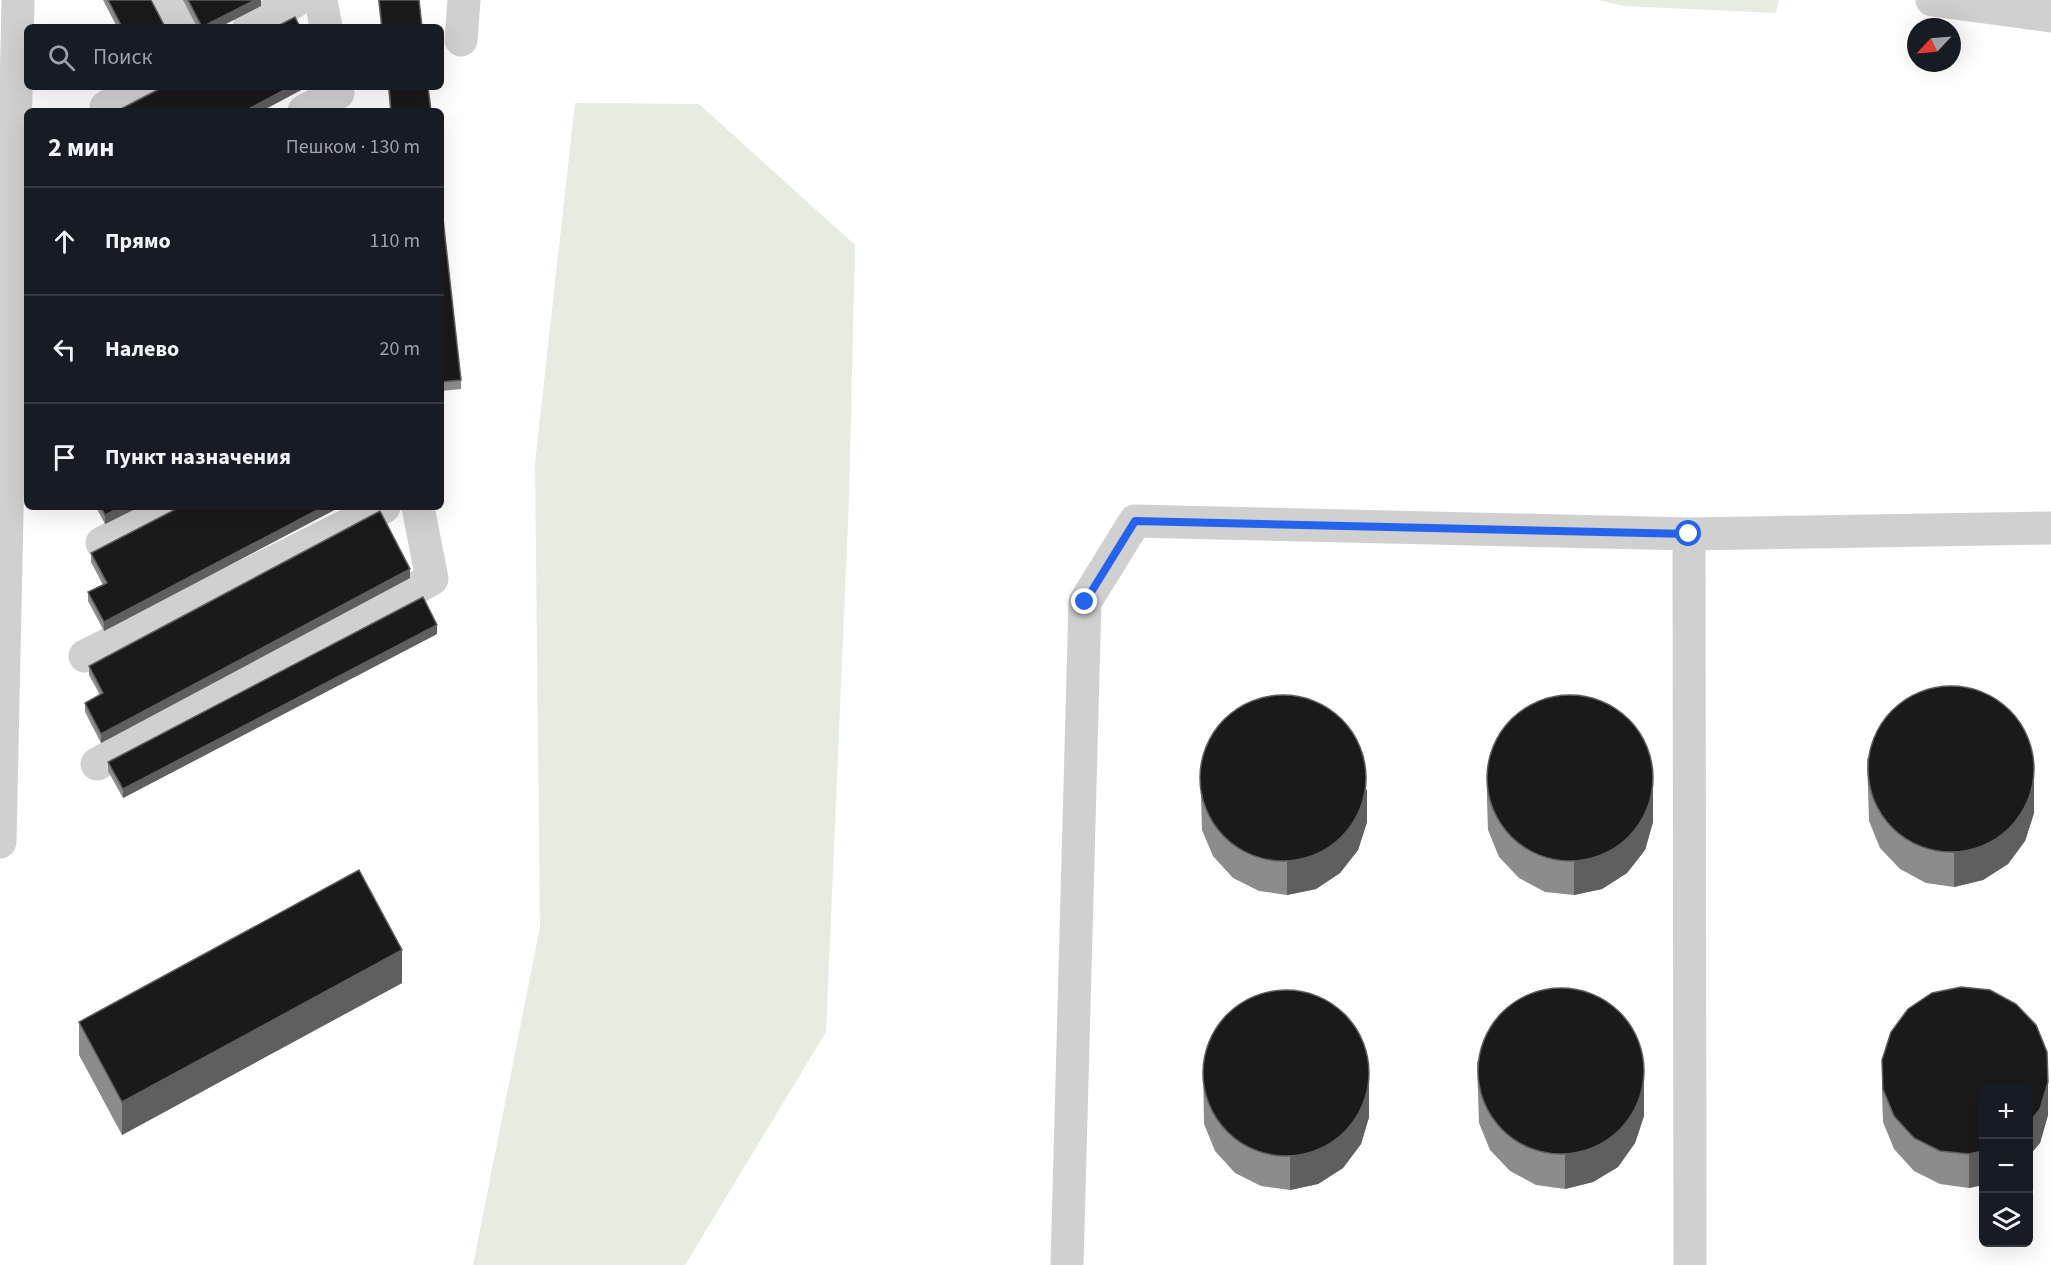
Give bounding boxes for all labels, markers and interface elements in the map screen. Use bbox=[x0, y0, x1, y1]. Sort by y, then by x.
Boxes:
north arrow bbox=[1907, 18, 1961, 72]
search box bbox=[24, 24, 444, 90]
icon: search bbox=[45, 41, 78, 74]
text: Поиск bbox=[93, 41, 152, 73]
text: 2 мин bbox=[48, 129, 114, 166]
text: Пешком · 130 m bbox=[286, 133, 420, 161]
icon: ahead bbox=[48, 225, 81, 258]
text: Прямо bbox=[105, 225, 171, 257]
text: 110 m bbox=[370, 227, 420, 255]
icon: left bbox=[48, 333, 81, 366]
text: Налево bbox=[105, 333, 179, 365]
text: 20 m bbox=[380, 335, 420, 363]
icon: arrive bbox=[48, 441, 81, 474]
text: Пункт назначения bbox=[105, 441, 291, 473]
route start bbox=[1675, 520, 1701, 546]
route end bbox=[1071, 588, 1097, 614]
map controls bbox=[1979, 1085, 2033, 1247]
button: + bbox=[1979, 1085, 2033, 1139]
button: − bbox=[1979, 1139, 2033, 1193]
button: layers bbox=[1979, 1193, 2033, 1247]

